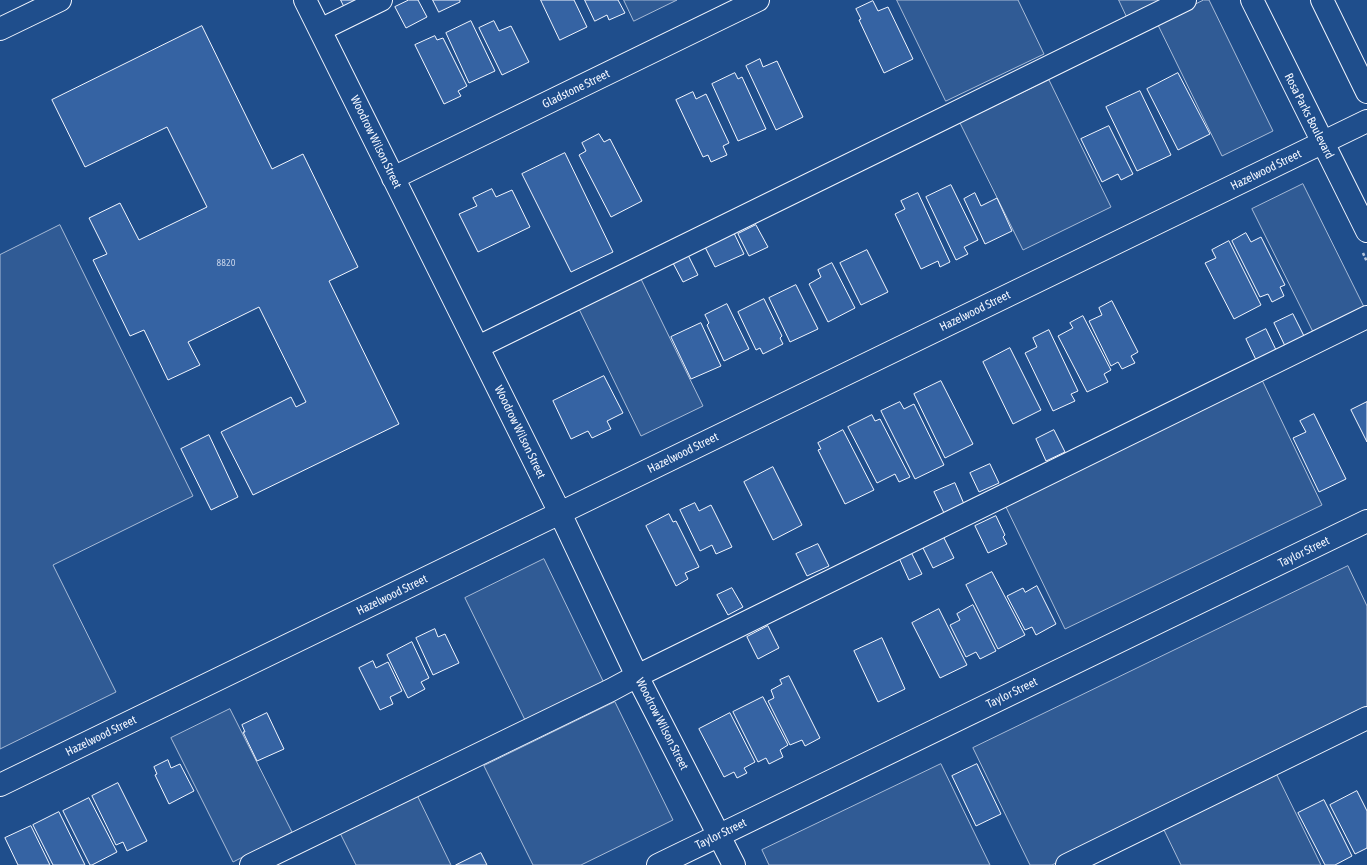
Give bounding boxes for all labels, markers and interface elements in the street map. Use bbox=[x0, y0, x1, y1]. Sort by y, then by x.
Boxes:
street label: Gladstone Street bbox=[540, 66, 612, 112]
street label: Rosa Parks Boulevard bbox=[1281, 71, 1337, 161]
street label: Woodrow Wilson Street bbox=[347, 93, 405, 191]
street label: Hazelwood Street bbox=[1228, 147, 1304, 193]
house number: 8820 bbox=[217, 257, 235, 269]
street label: Hazelwood Street bbox=[937, 288, 1013, 334]
street label: Woodrow Wilson Street bbox=[491, 383, 549, 481]
street label: Hazelwood Street bbox=[645, 430, 721, 476]
street label: Taylor Street bbox=[1276, 533, 1332, 571]
street label: Hazelwood Street bbox=[354, 572, 430, 618]
street label: Taylor Street bbox=[984, 674, 1040, 712]
street label: Woodrow Wilson Street bbox=[633, 676, 691, 772]
street label: Hazelwood Street bbox=[63, 713, 139, 759]
street label: Taylor Street bbox=[693, 815, 749, 853]

